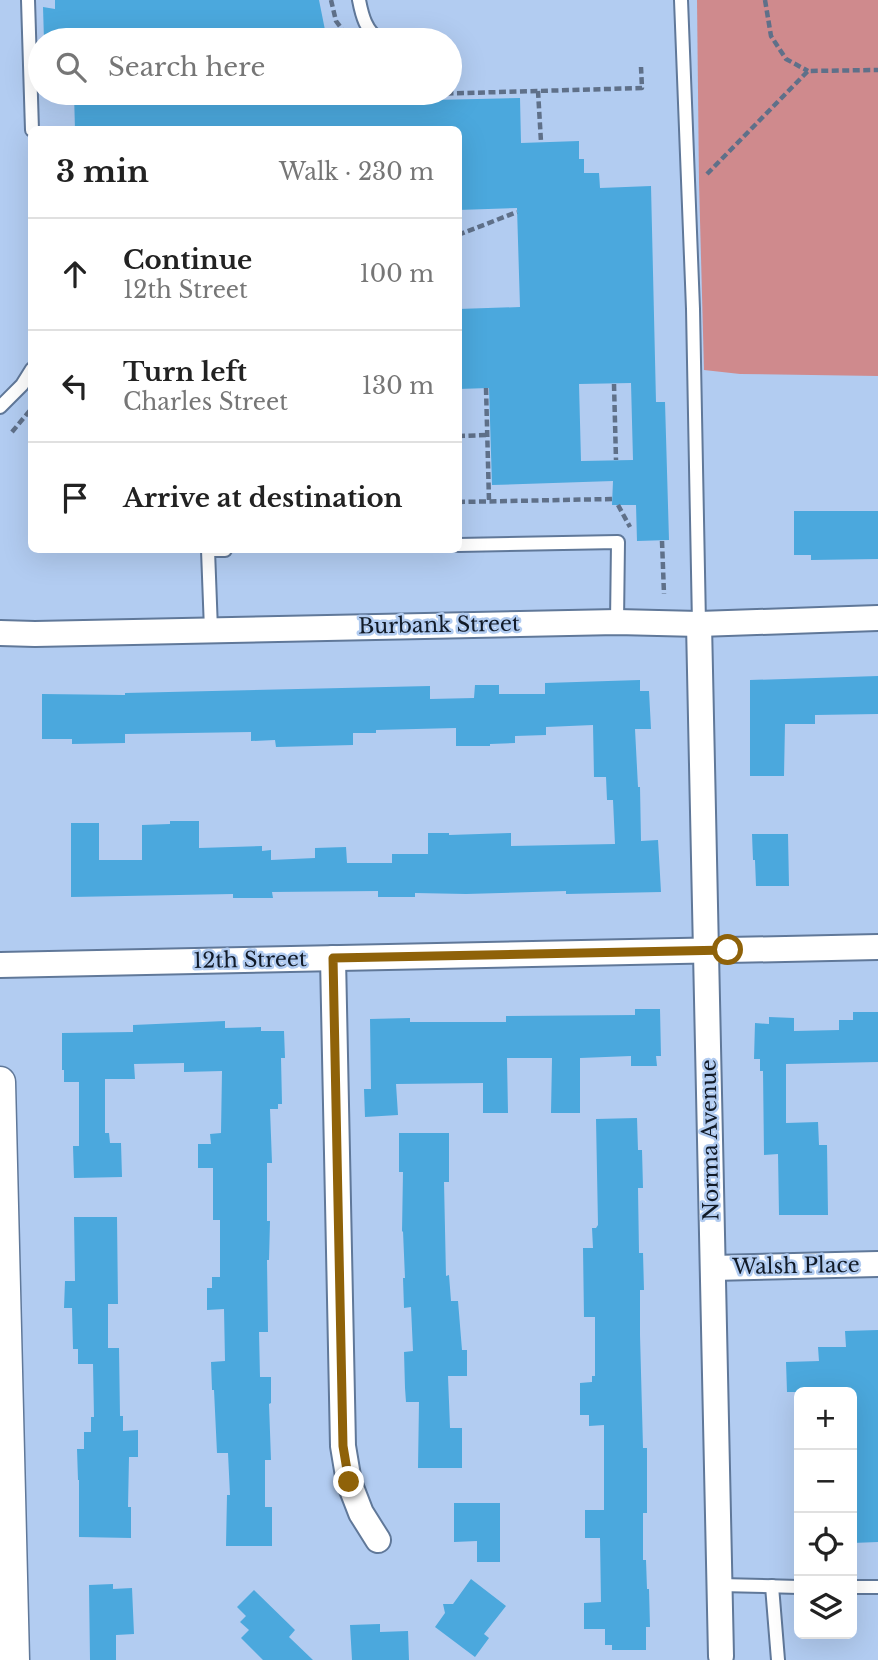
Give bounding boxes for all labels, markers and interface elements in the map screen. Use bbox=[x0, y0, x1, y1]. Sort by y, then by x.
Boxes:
search box bbox=[28, 28, 462, 105]
icon: search bbox=[52, 48, 90, 86]
text: Search here bbox=[108, 51, 265, 83]
text: 3 min bbox=[56, 153, 149, 190]
text: Walk · 230 m bbox=[279, 158, 434, 186]
text: Continue bbox=[123, 244, 252, 276]
icon: ahead bbox=[56, 255, 94, 293]
text: 100 m bbox=[360, 260, 434, 288]
text: 12th Street bbox=[123, 276, 248, 304]
text: Turn left bbox=[123, 356, 247, 388]
icon: left bbox=[56, 367, 94, 405]
text: 130 m bbox=[362, 372, 434, 400]
text: Charles Street bbox=[123, 388, 288, 416]
icon: arrive bbox=[56, 479, 94, 517]
text: Arrive at destination bbox=[123, 482, 403, 514]
street label: Burbank Street bbox=[358, 611, 520, 639]
route start bbox=[712, 934, 743, 965]
street label: 12th Street bbox=[193, 946, 307, 974]
street label: Norma Avenue bbox=[696, 1059, 724, 1221]
street label: Walsh Place bbox=[731, 1252, 860, 1280]
map controls bbox=[794, 1387, 857, 1639]
button: + bbox=[794, 1387, 857, 1450]
button: − bbox=[794, 1450, 857, 1513]
route end bbox=[333, 1466, 364, 1497]
button: locate bbox=[794, 1513, 857, 1576]
button: layers bbox=[794, 1576, 857, 1639]

